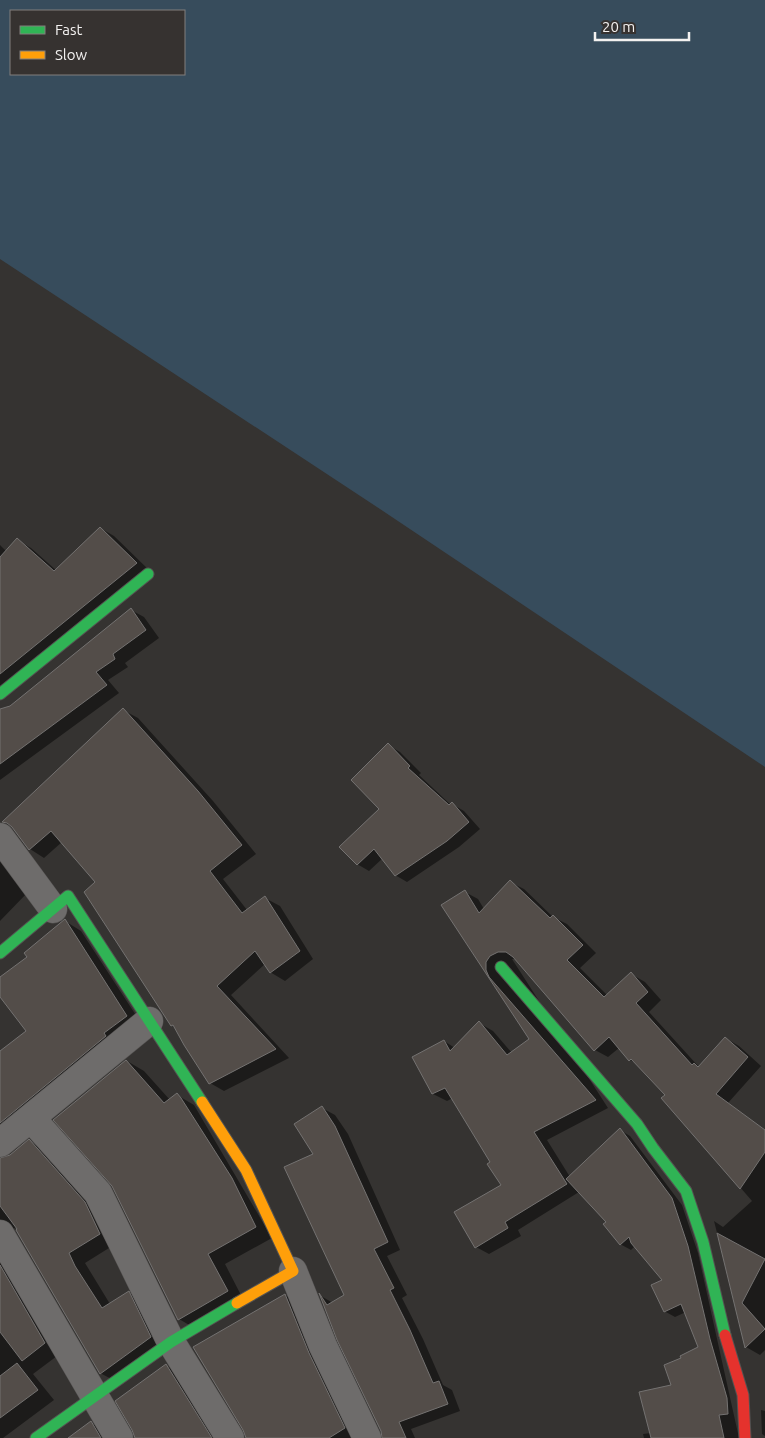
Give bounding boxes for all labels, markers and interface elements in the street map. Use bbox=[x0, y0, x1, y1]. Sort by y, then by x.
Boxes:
legend bbox=[10, 10, 185, 75]
scale bar bbox=[595, 10, 689, 42]
text: 20 m bbox=[602, 18, 635, 35]
text: Fast bbox=[55, 21, 83, 38]
text: Slow bbox=[55, 46, 88, 63]

